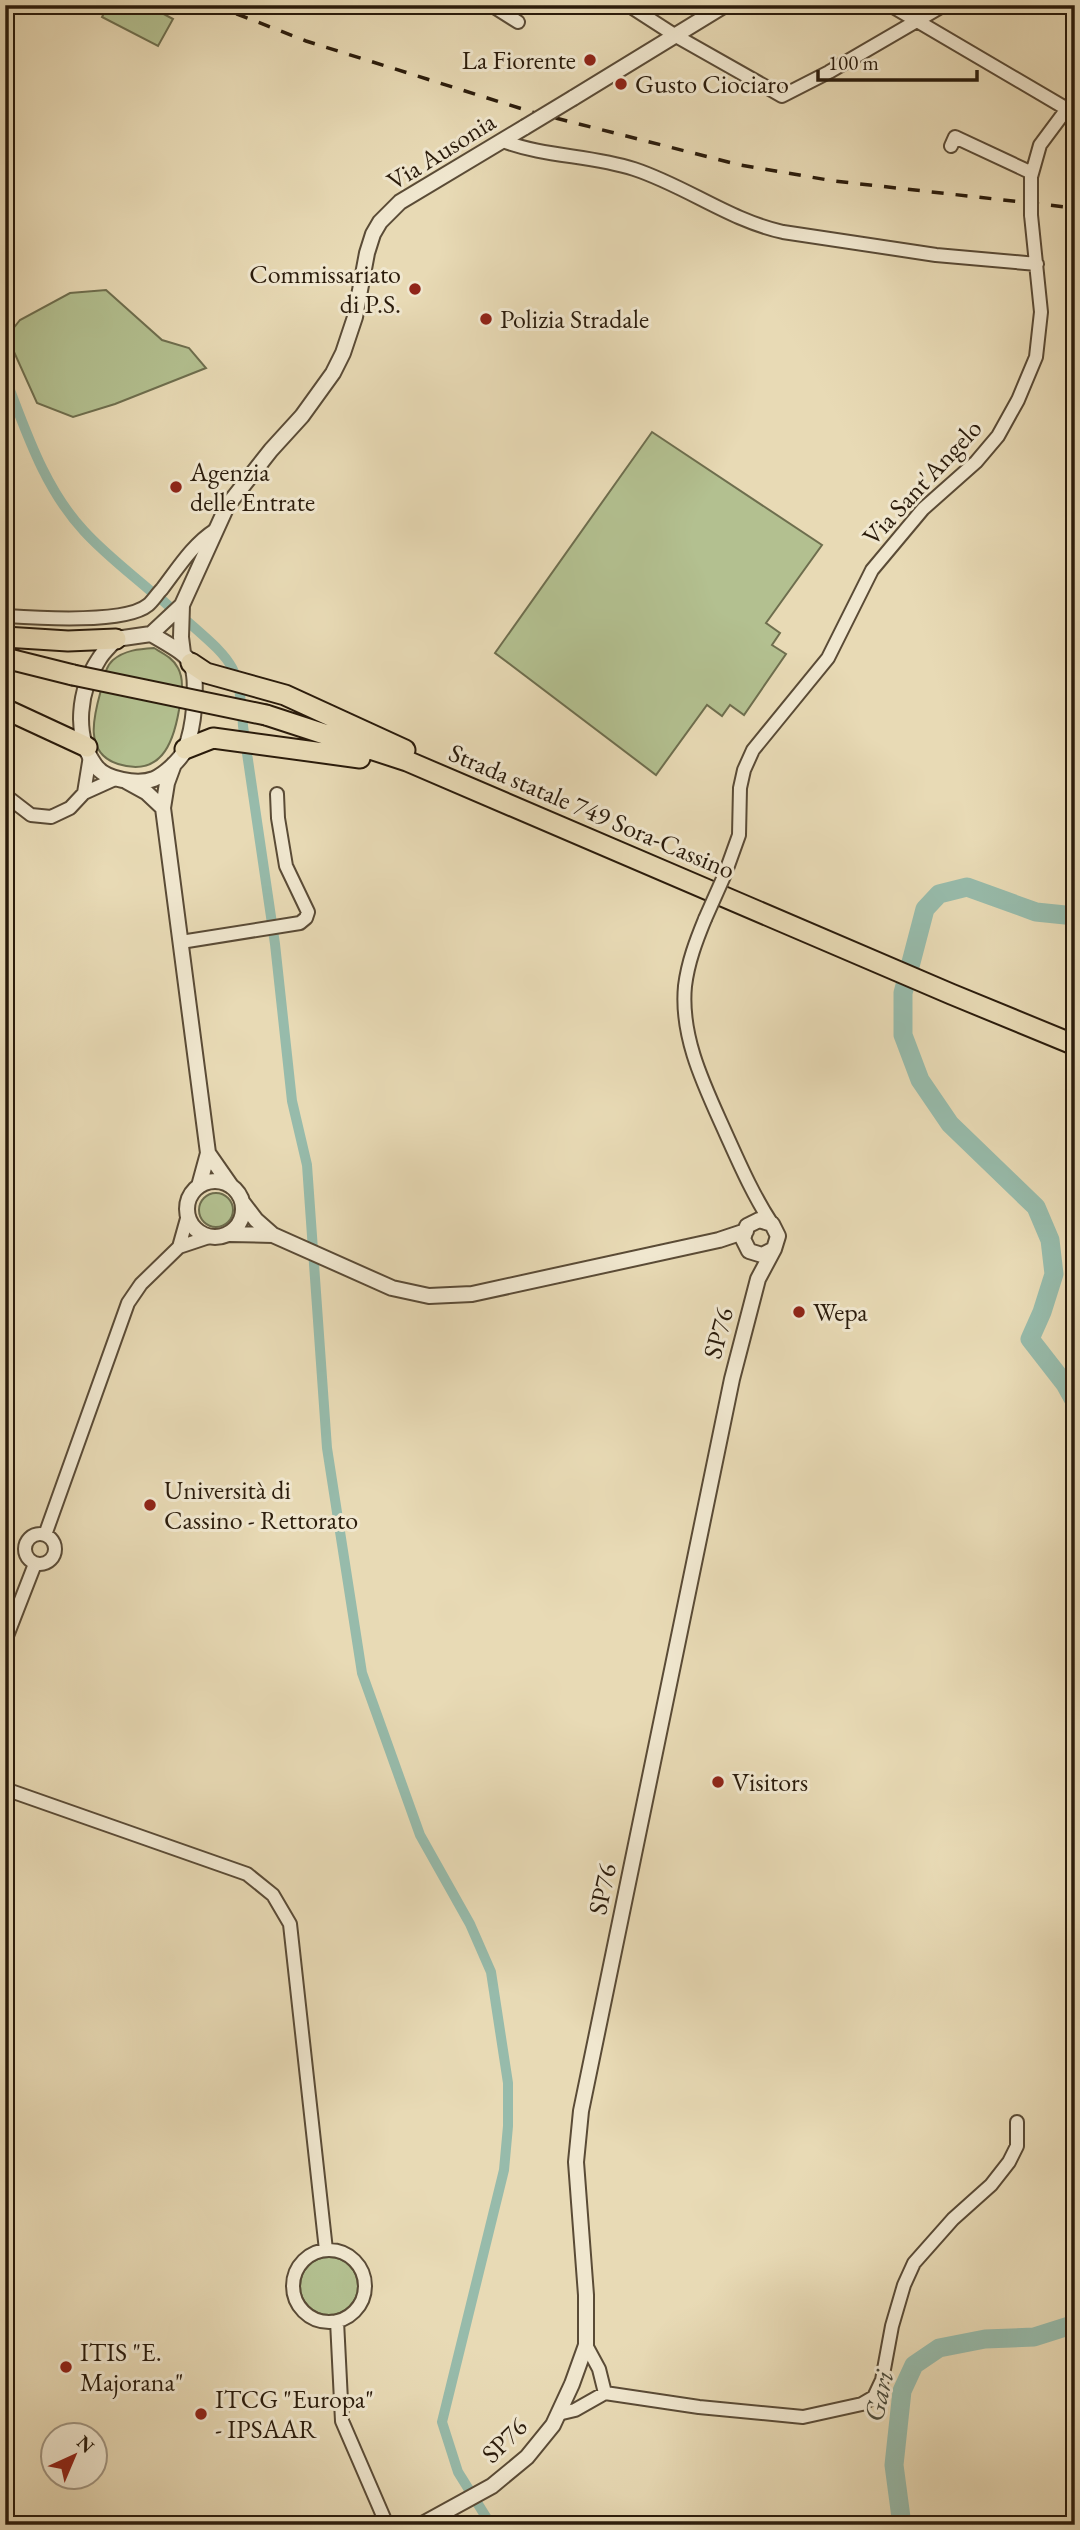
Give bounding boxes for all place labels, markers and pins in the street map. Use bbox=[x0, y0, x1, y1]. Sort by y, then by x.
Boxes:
place label: La Fiorente bbox=[462, 43, 576, 77]
marker: La Fiorente bbox=[582, 52, 598, 68]
place label: Gusto Ciociaro bbox=[635, 67, 789, 101]
marker: Gusto Ciociaro bbox=[613, 76, 629, 92]
place label: Commissariato di P.S. bbox=[249, 257, 401, 321]
marker: Commissariato di P.S. bbox=[407, 281, 423, 297]
place label: Polizia Stradale bbox=[500, 302, 649, 336]
marker: Polizia Stradale bbox=[478, 311, 494, 327]
place label: Agenzia delle Entrate bbox=[189, 455, 315, 519]
marker: Agenzia delle Entrate bbox=[168, 479, 184, 495]
place label: Wepa bbox=[813, 1295, 868, 1329]
marker: Wepa bbox=[791, 1304, 807, 1320]
place label: Università di Cassino - Rettorato bbox=[164, 1473, 358, 1537]
marker: Università di Cassino - Rettorato bbox=[142, 1497, 158, 1513]
place label: Visitors bbox=[732, 1765, 808, 1799]
marker: Visitors bbox=[710, 1774, 726, 1790]
place label: ITIS "E. Majorana" bbox=[80, 2335, 184, 2399]
marker: ITIS "E. Majorana" bbox=[58, 2359, 74, 2375]
place label: ITCG "Europa" - IPSAAR bbox=[215, 2382, 374, 2446]
marker: ITCG "Europa" - IPSAAR bbox=[193, 2406, 209, 2422]

